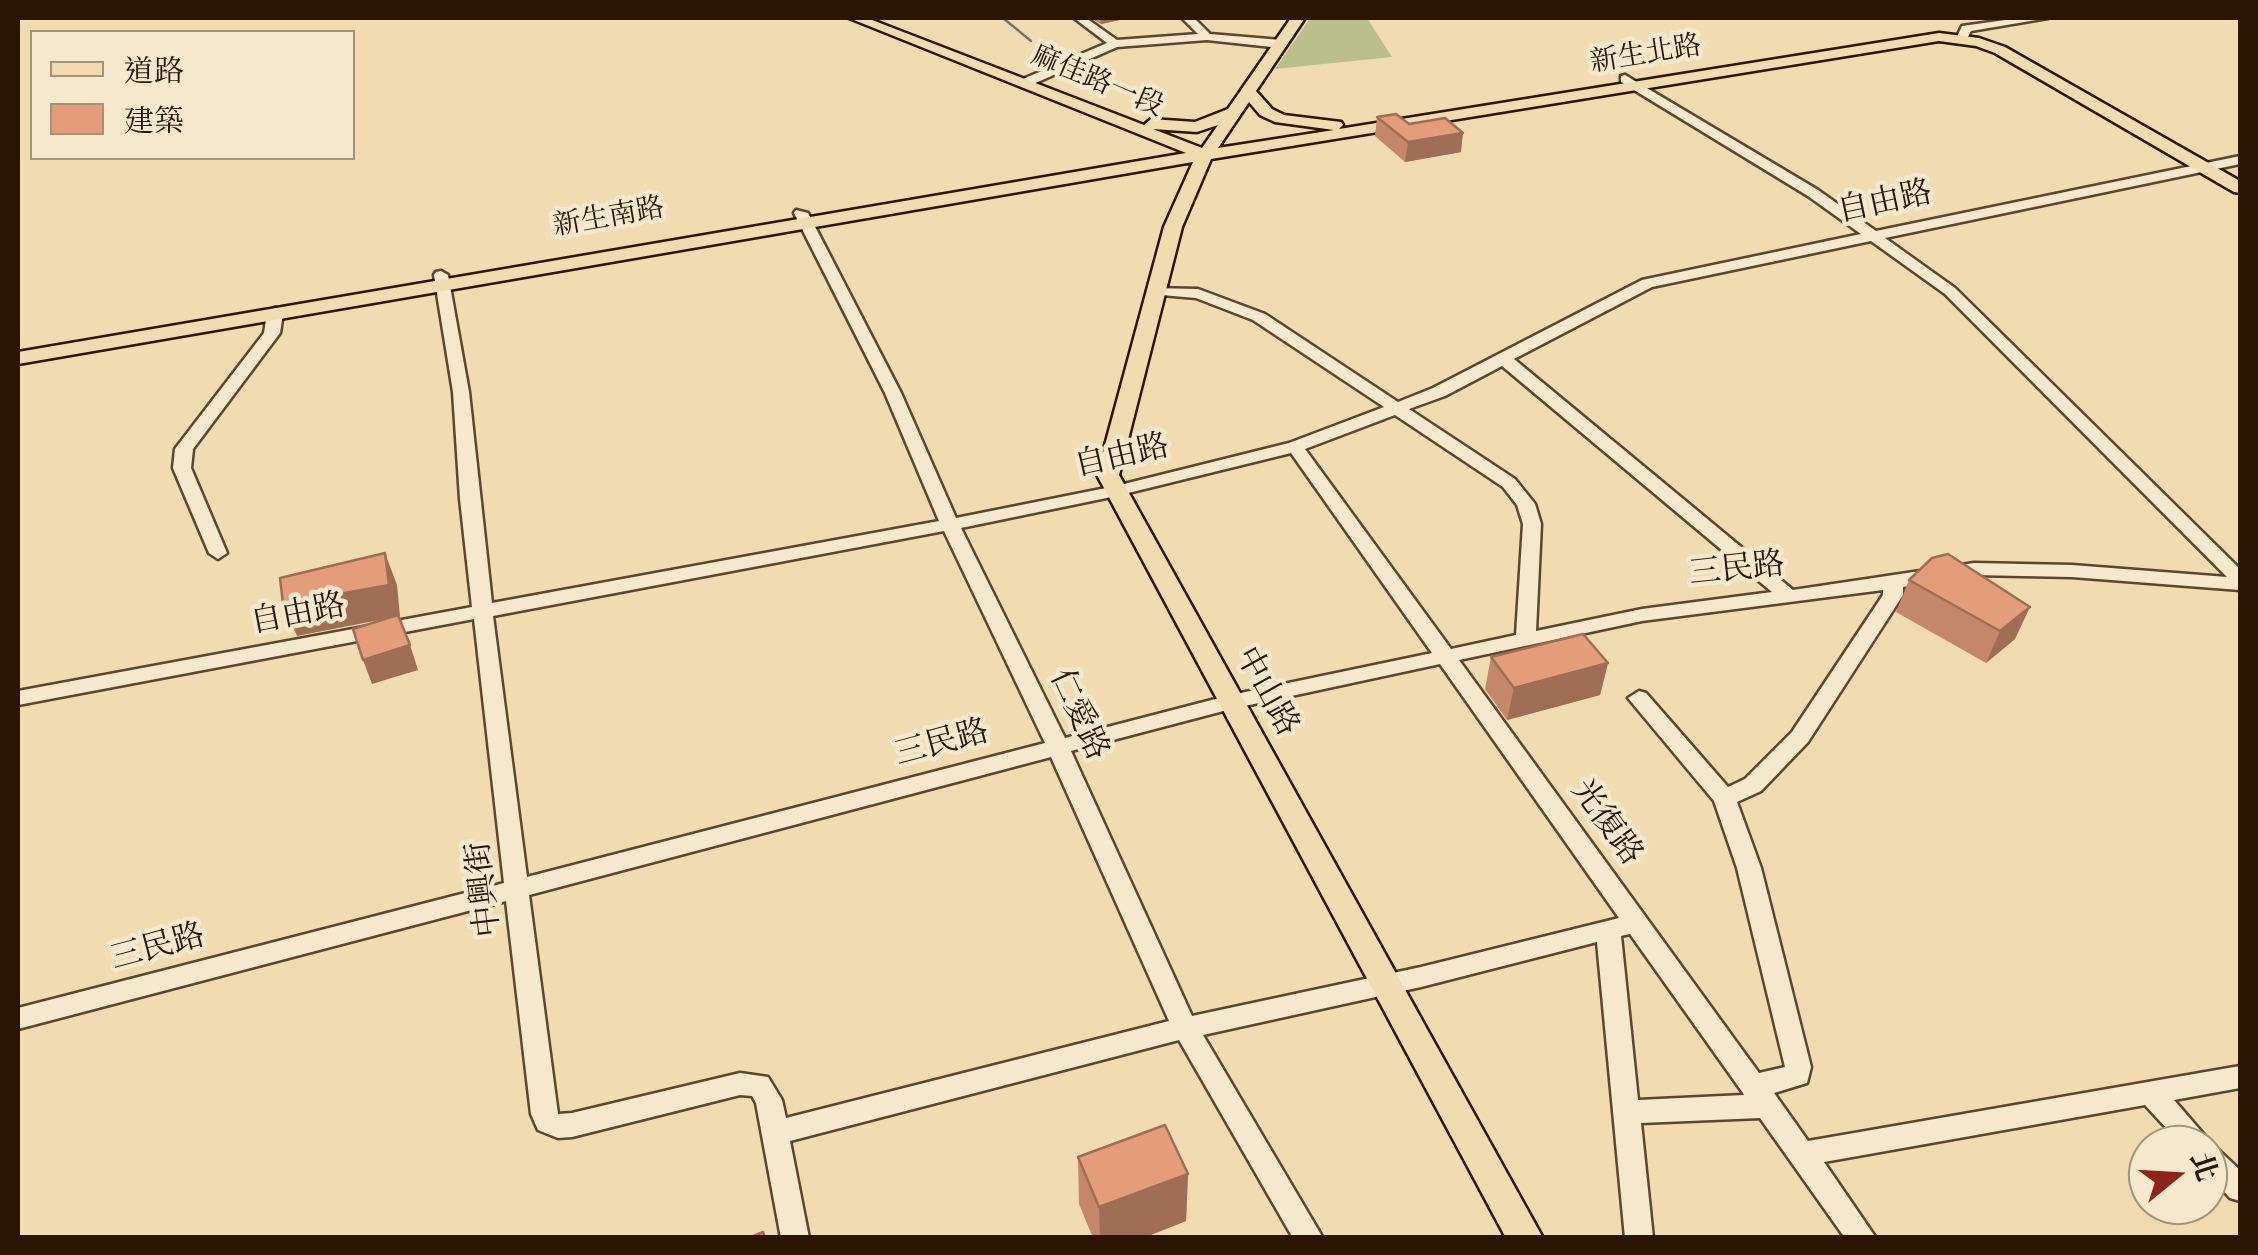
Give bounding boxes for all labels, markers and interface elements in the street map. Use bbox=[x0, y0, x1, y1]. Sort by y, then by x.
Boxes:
legend bbox=[30, 30, 355, 160]
street label: 新生北路 bbox=[1588, 30, 1704, 80]
street label: 麻佳路一段 bbox=[1026, 39, 1168, 125]
text: 道路 bbox=[124, 48, 184, 92]
text: 建築 bbox=[124, 98, 184, 142]
street label: 自由路 bbox=[1834, 174, 1936, 232]
street label: 新生南路 bbox=[551, 192, 667, 244]
street label: 自由路 bbox=[1071, 427, 1173, 487]
street label: 三民路 bbox=[1687, 546, 1787, 594]
street label: 自由路 bbox=[247, 587, 349, 643]
street label: 中山路 bbox=[1226, 641, 1306, 743]
street label: 仁愛路 bbox=[1040, 663, 1116, 767]
street label: 三民路 bbox=[891, 713, 993, 775]
street label: 光復路 bbox=[1562, 773, 1650, 873]
street label: 中興街 bbox=[460, 839, 510, 939]
street label: 三民路 bbox=[107, 917, 209, 979]
north arrow bbox=[2128, 1125, 2228, 1225]
text: 北 bbox=[2181, 1147, 2229, 1186]

